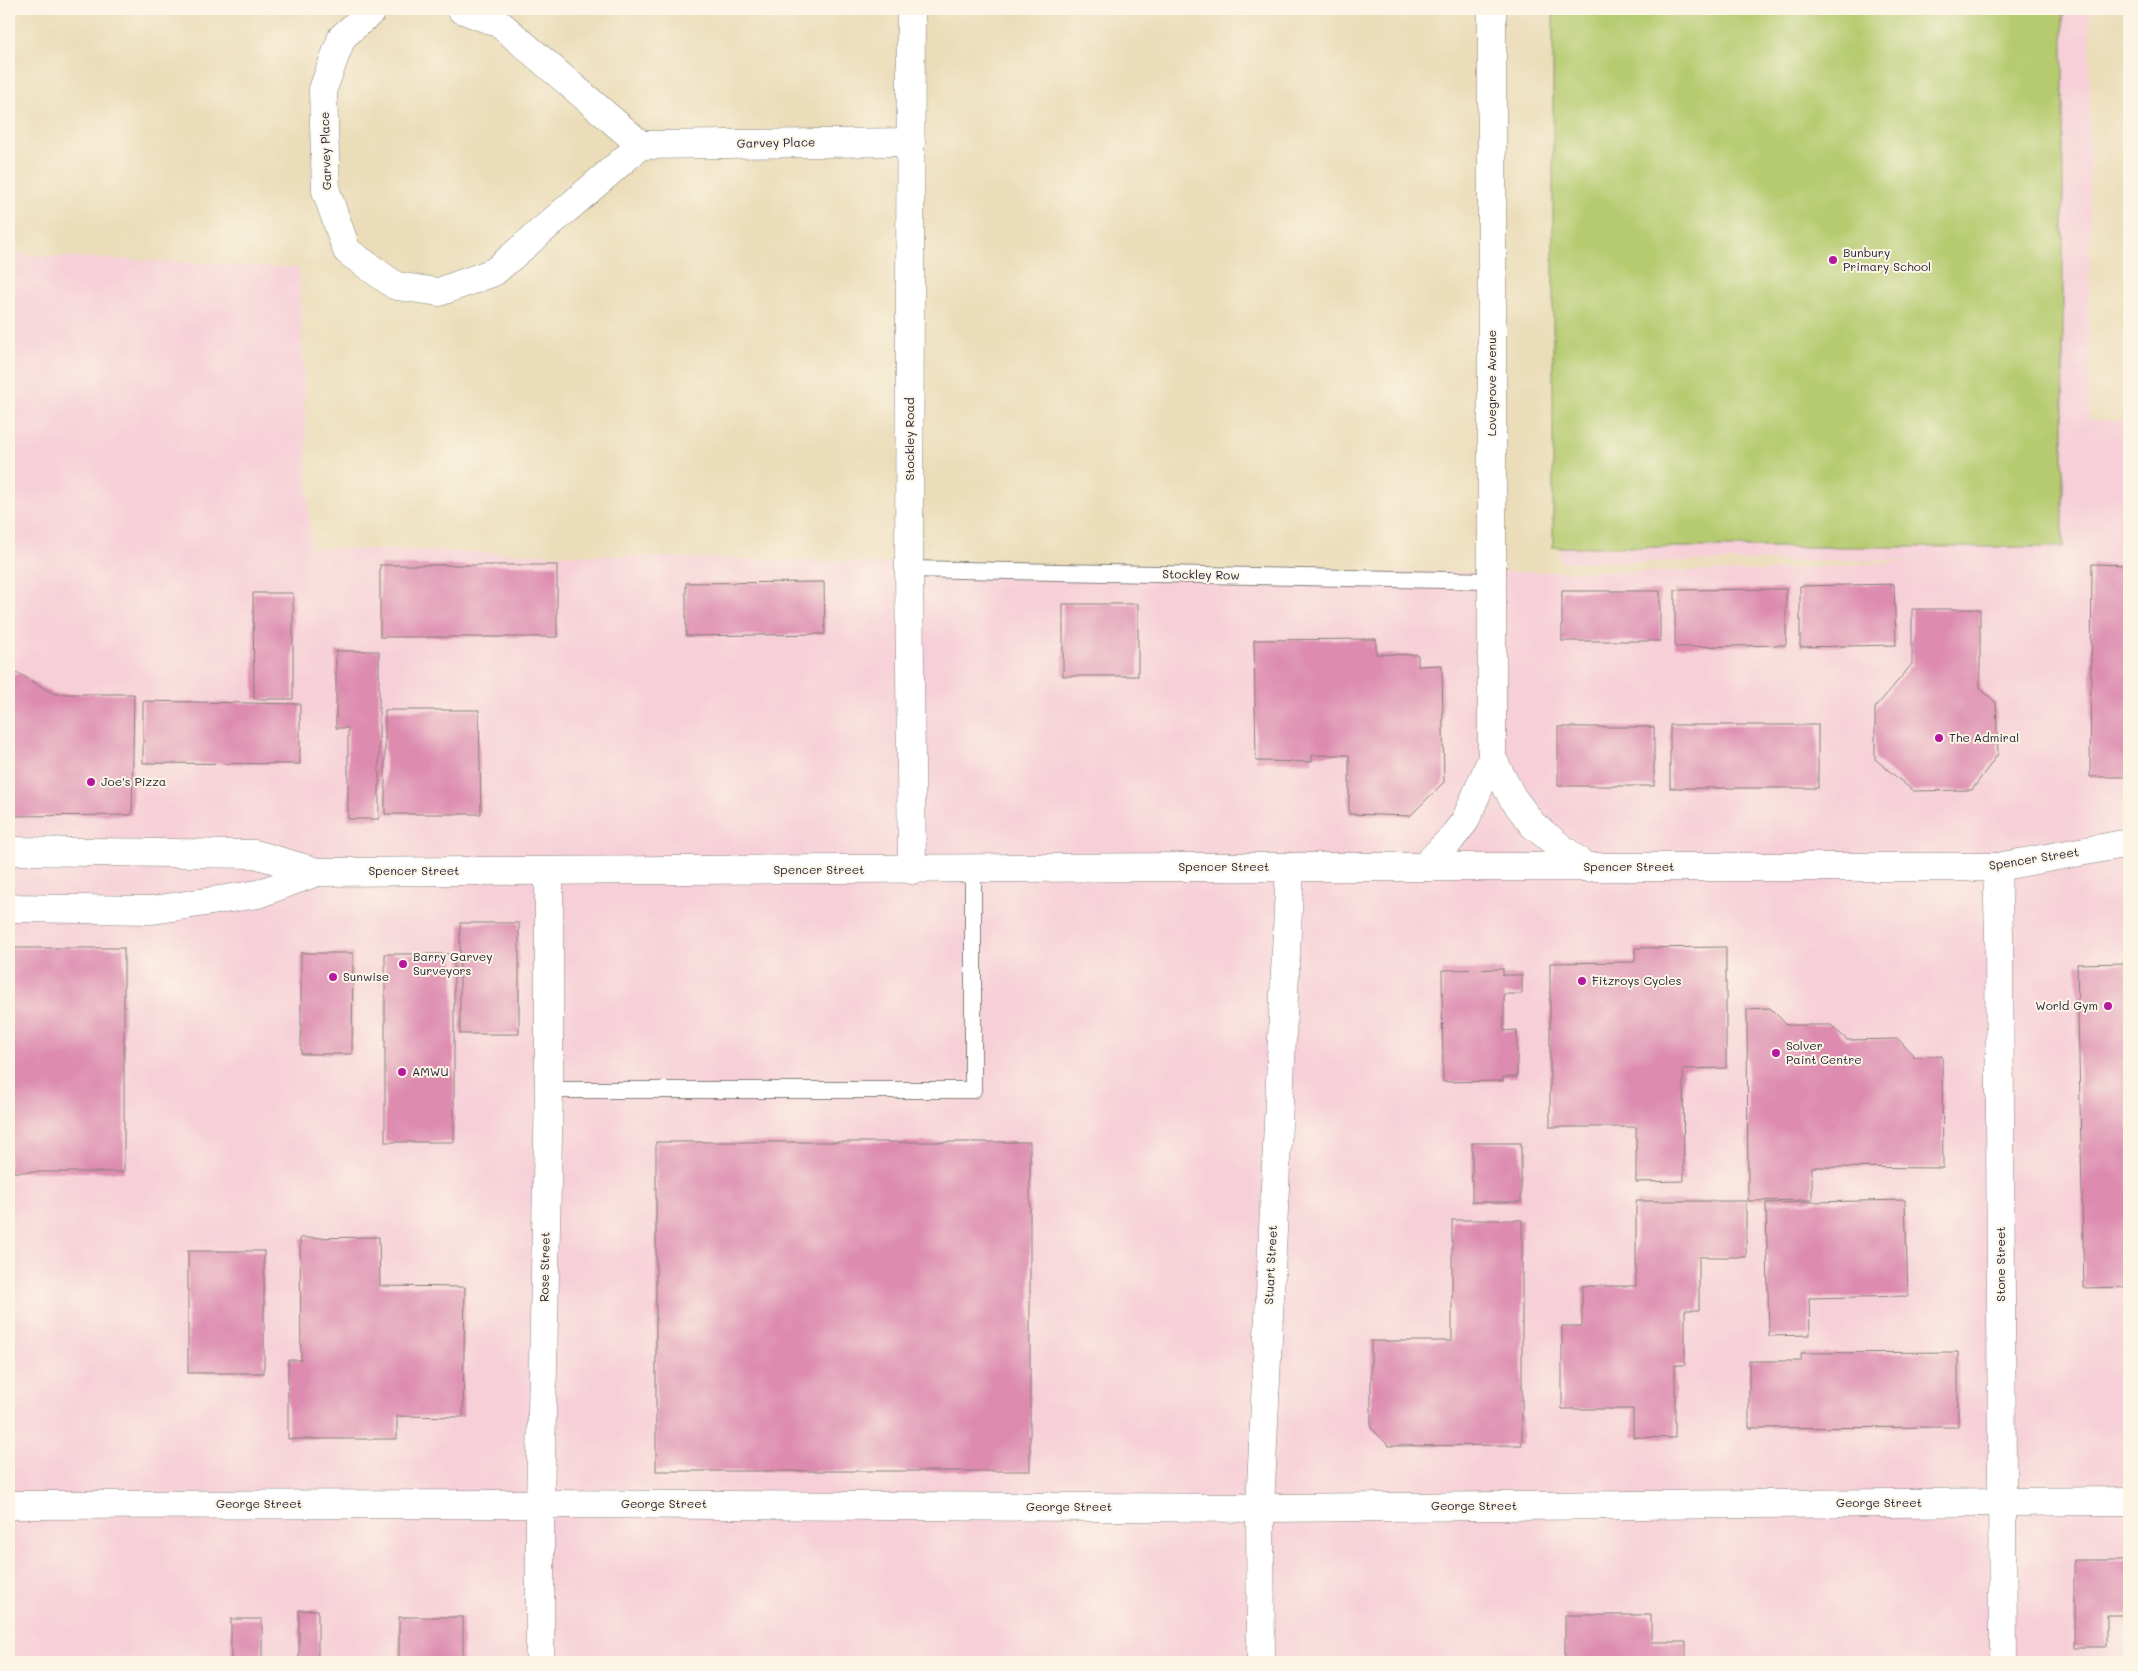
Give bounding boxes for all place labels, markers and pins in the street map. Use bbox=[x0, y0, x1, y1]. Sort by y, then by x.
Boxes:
place label: Bunbury Primary School bbox=[1843, 244, 1931, 274]
marker: Bunbury Primary School bbox=[1827, 254, 1839, 266]
place label: The Admiral bbox=[1949, 729, 2019, 745]
marker: The Admiral bbox=[1933, 732, 1945, 744]
place label: Joe's Pizza bbox=[101, 773, 166, 789]
marker: Joe's Pizza bbox=[85, 776, 97, 788]
place label: Barry Garvey Surveyors bbox=[413, 948, 493, 978]
marker: Barry Garvey Surveyors bbox=[397, 958, 409, 970]
place label: Sunwise bbox=[343, 968, 389, 984]
marker: Sunwise bbox=[327, 971, 339, 983]
place label: Fitzroys Cycles bbox=[1592, 972, 1682, 988]
marker: Fitzroys Cycles bbox=[1576, 975, 1588, 987]
place label: World Gym bbox=[2035, 997, 2098, 1013]
marker: World Gym bbox=[2102, 1000, 2114, 1012]
place label: Solver Paint Centre bbox=[1786, 1037, 1862, 1067]
marker: Solver Paint Centre bbox=[1770, 1047, 1782, 1059]
place label: AMWU bbox=[412, 1063, 448, 1079]
marker: AMWU bbox=[396, 1066, 408, 1078]

